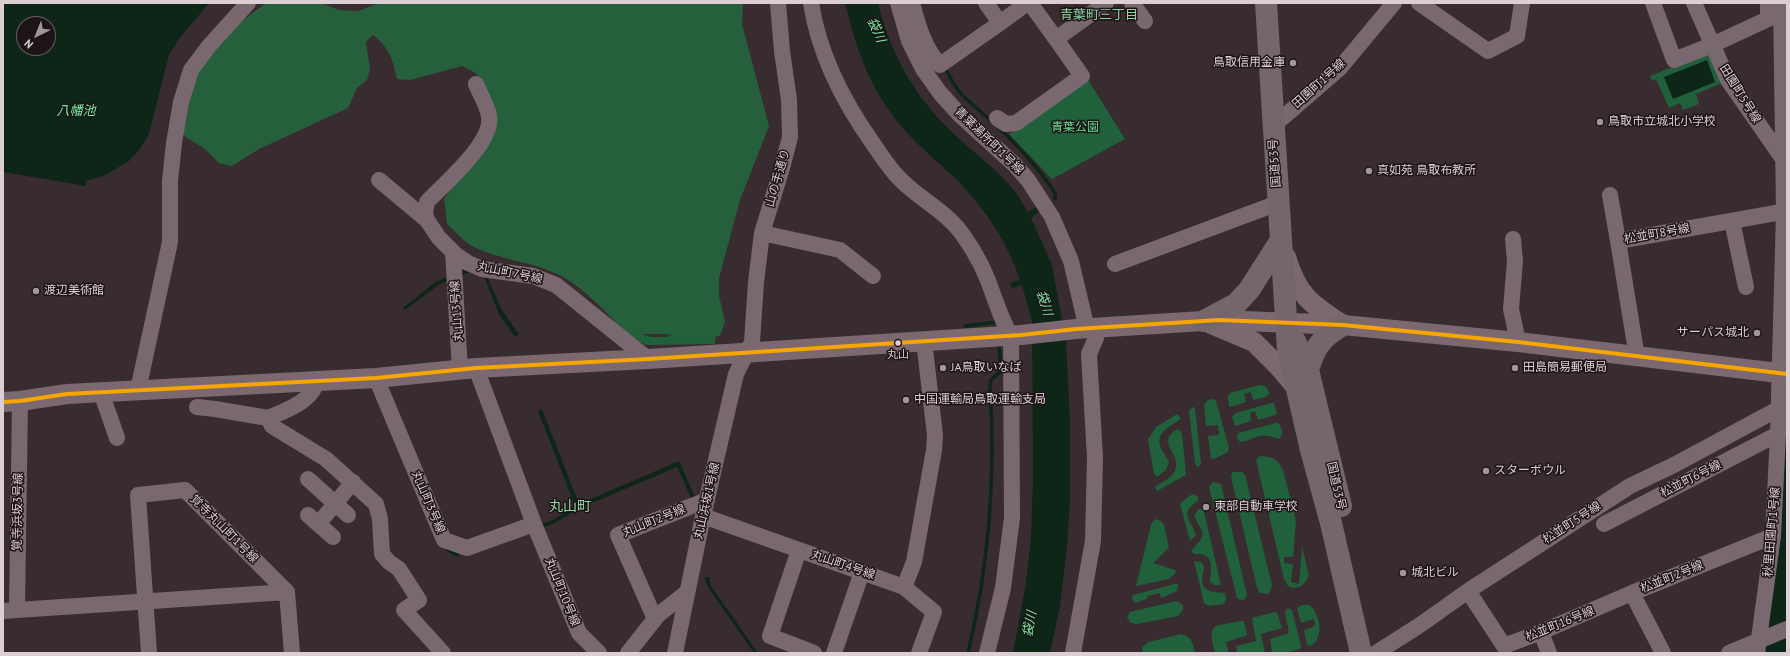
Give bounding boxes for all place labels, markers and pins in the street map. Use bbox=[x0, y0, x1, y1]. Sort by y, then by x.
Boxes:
place label: 鳥取信用金庫 bbox=[1213, 56, 1285, 70]
marker: 鳥取信用金庫 bbox=[1288, 58, 1298, 68]
place label: 鳥取市立城北小学校 bbox=[1608, 115, 1716, 129]
marker: 鳥取市立城北小学校 bbox=[1595, 117, 1605, 127]
place label: 真如苑 鳥取布教所 bbox=[1377, 164, 1476, 178]
marker: 真如苑 鳥取布教所 bbox=[1364, 166, 1374, 176]
place label: 渡辺美術館 bbox=[44, 284, 104, 298]
marker: 渡辺美術館 bbox=[31, 286, 41, 296]
place label: サーパス城北 bbox=[1677, 326, 1749, 340]
marker: サーパス城北 bbox=[1752, 328, 1762, 338]
marker: 丸山 bbox=[893, 338, 903, 348]
place label: 丸山 bbox=[887, 348, 909, 362]
place label: JA鳥取いなば bbox=[951, 361, 1022, 375]
place label: 田島簡易郵便局 bbox=[1523, 361, 1607, 375]
marker: JA鳥取いなば bbox=[938, 363, 948, 373]
marker: 田島簡易郵便局 bbox=[1510, 363, 1520, 373]
place label: 中国運輸局鳥取運輸支局 bbox=[914, 393, 1046, 407]
marker: 中国運輸局鳥取運輸支局 bbox=[901, 395, 911, 405]
place label: スターボウル bbox=[1494, 464, 1566, 478]
marker: スターボウル bbox=[1481, 466, 1491, 476]
place label: 東部自動車学校 bbox=[1214, 500, 1298, 514]
marker: 東部自動車学校 bbox=[1201, 502, 1211, 512]
place label: 城北ビル bbox=[1411, 566, 1459, 580]
marker: 城北ビル bbox=[1398, 568, 1408, 578]

